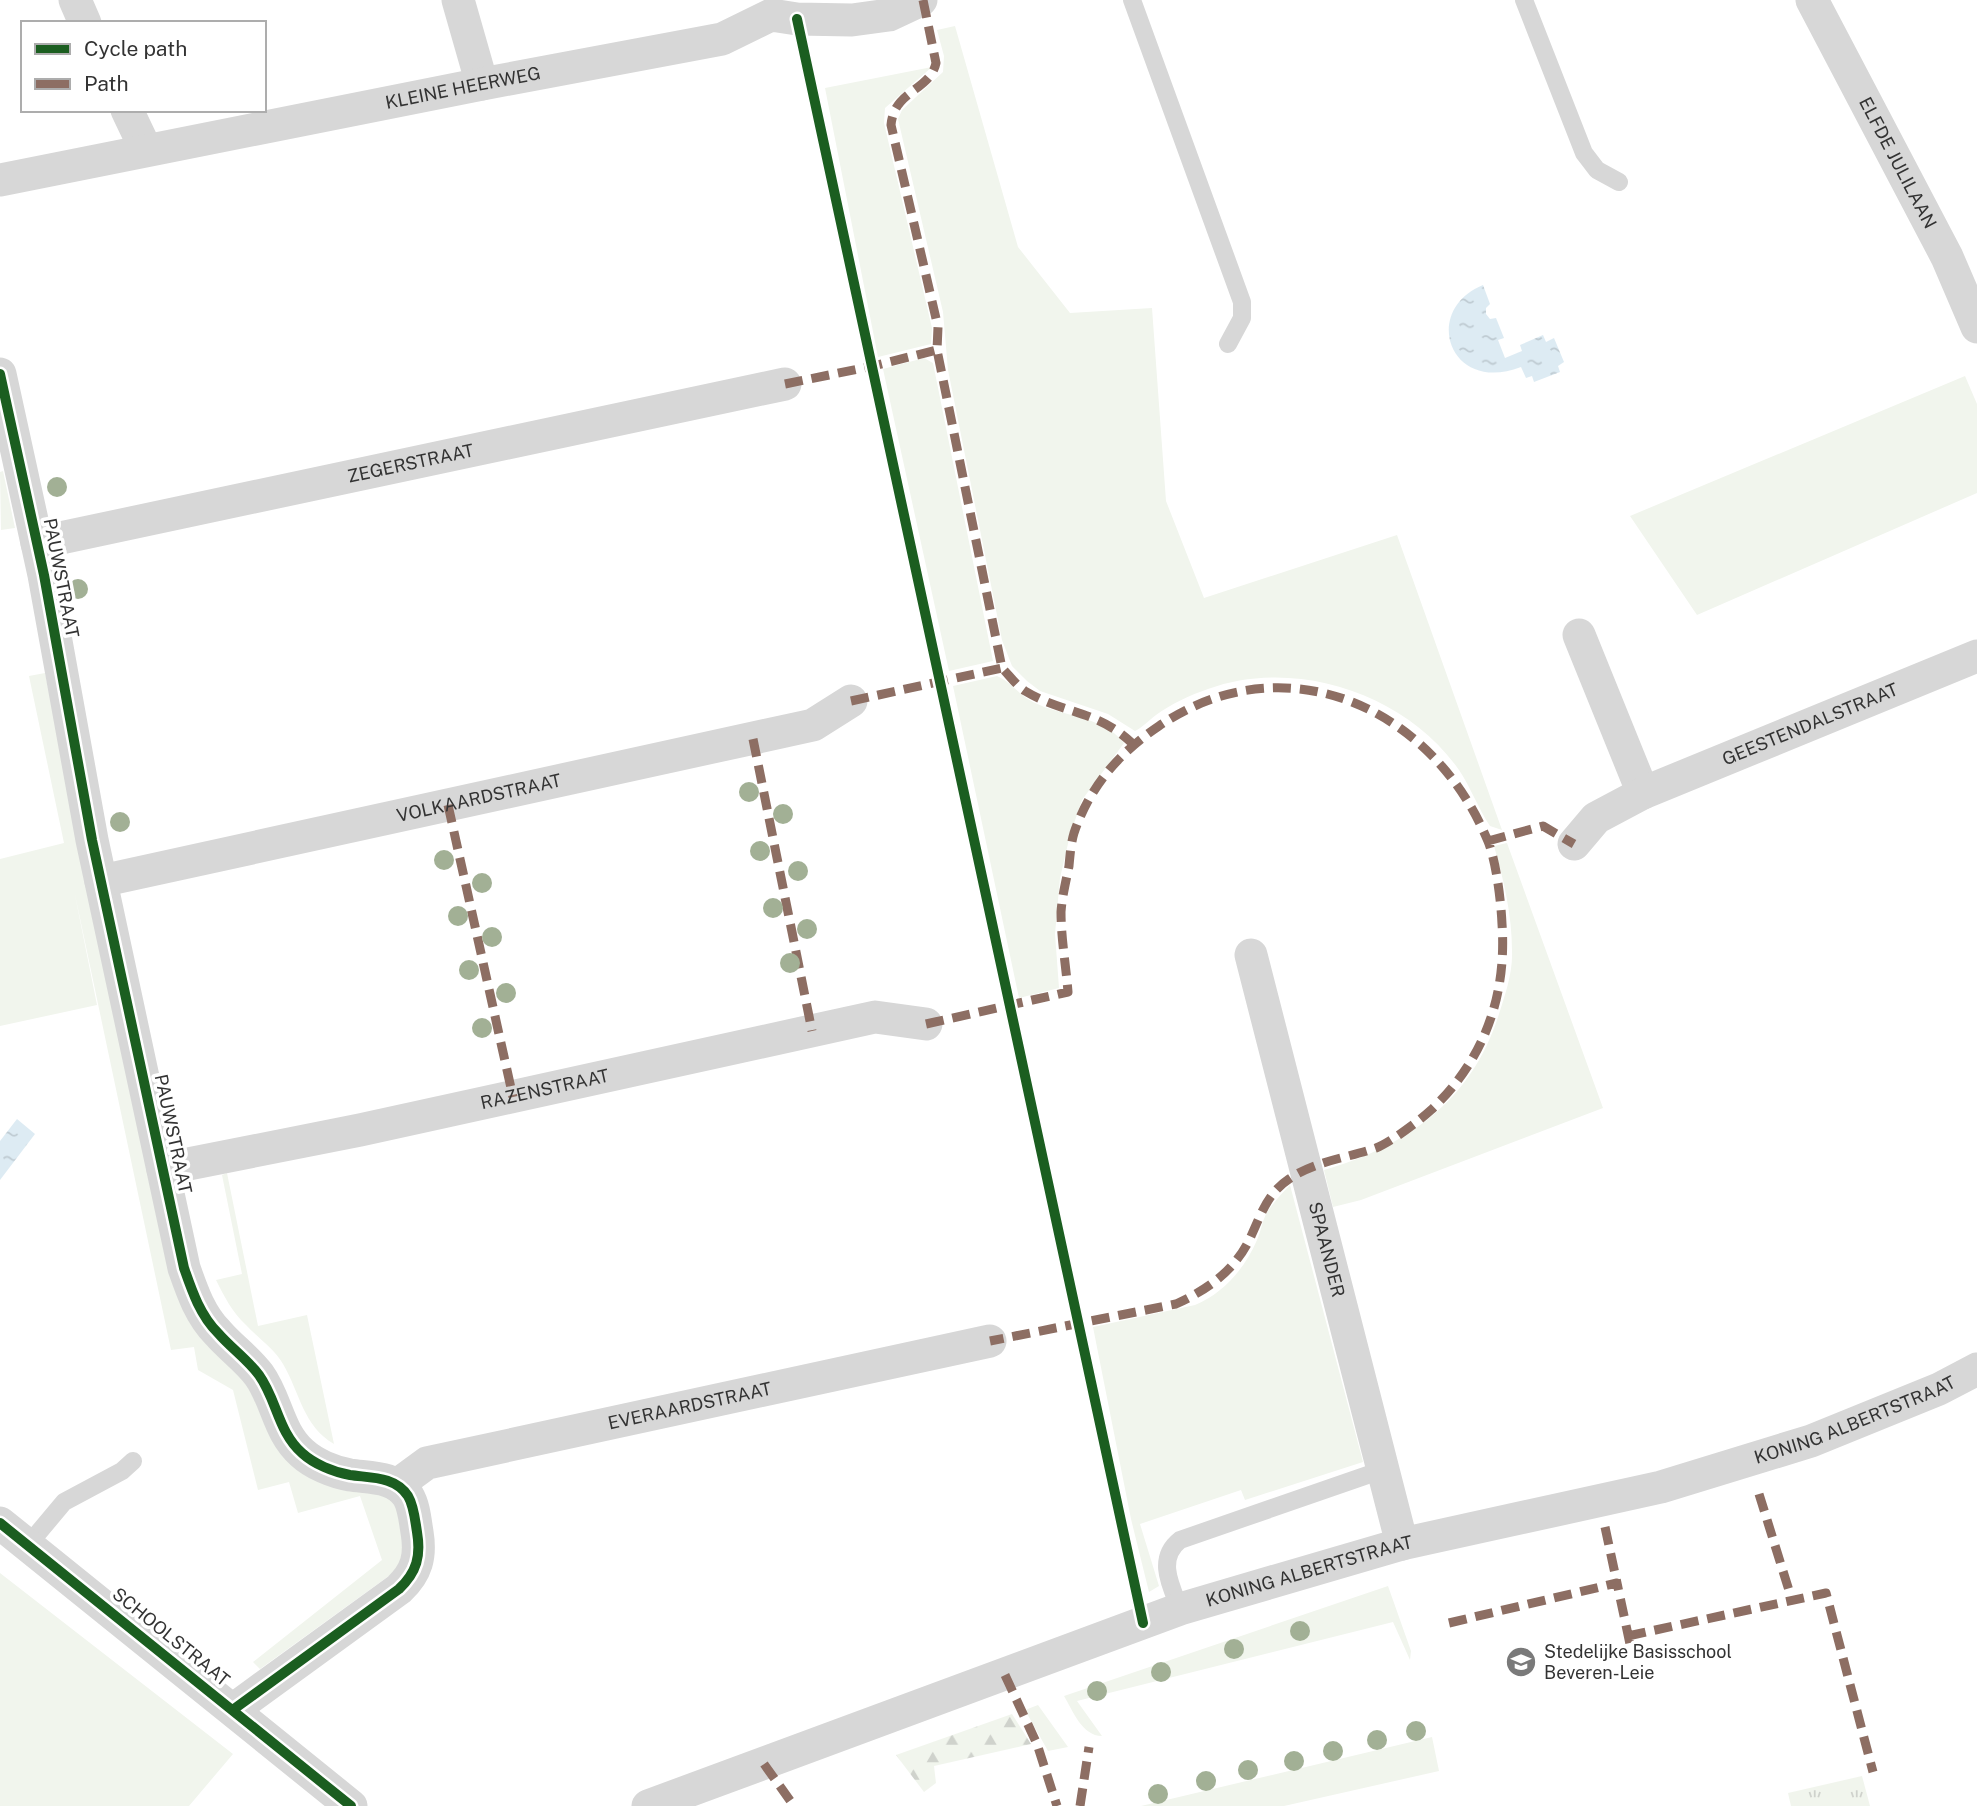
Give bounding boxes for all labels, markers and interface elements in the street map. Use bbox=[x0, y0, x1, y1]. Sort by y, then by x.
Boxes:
legend bbox=[21, 21, 266, 112]
text: Cycle path bbox=[84, 36, 187, 61]
street label: KLEINE HEERWEG bbox=[383, 62, 542, 113]
text: Path bbox=[84, 71, 129, 96]
street label: ELFDE JULILAAN bbox=[1855, 93, 1941, 232]
street label: ZEGERSTRAAT bbox=[346, 439, 476, 487]
street label: PAUWSTRAAT bbox=[40, 516, 83, 640]
street label: GEESTENDALSTRAAT bbox=[1719, 678, 1901, 769]
street label: VOLKAARDSTRAAT bbox=[395, 769, 563, 826]
street label: RAZENSTRAAT bbox=[478, 1065, 611, 1113]
street label: PAUWSTRAAT bbox=[151, 1072, 196, 1196]
street label: SPAANDER bbox=[1305, 1199, 1349, 1299]
street label: KONING ALBERTSTRAAT bbox=[1751, 1371, 1959, 1468]
street label: EVERAARDSTRAAT bbox=[606, 1378, 774, 1434]
street label: KONING ALBERTSTRAAT bbox=[1203, 1531, 1415, 1611]
street label: SCHOOLSTRAAT bbox=[109, 1583, 234, 1690]
place label: Stedelijke Basisschool Beveren-Leie bbox=[1544, 1641, 1732, 1683]
school or university icon: Stedelijke Basisschool Beveren-Leie bbox=[1504, 1645, 1538, 1679]

